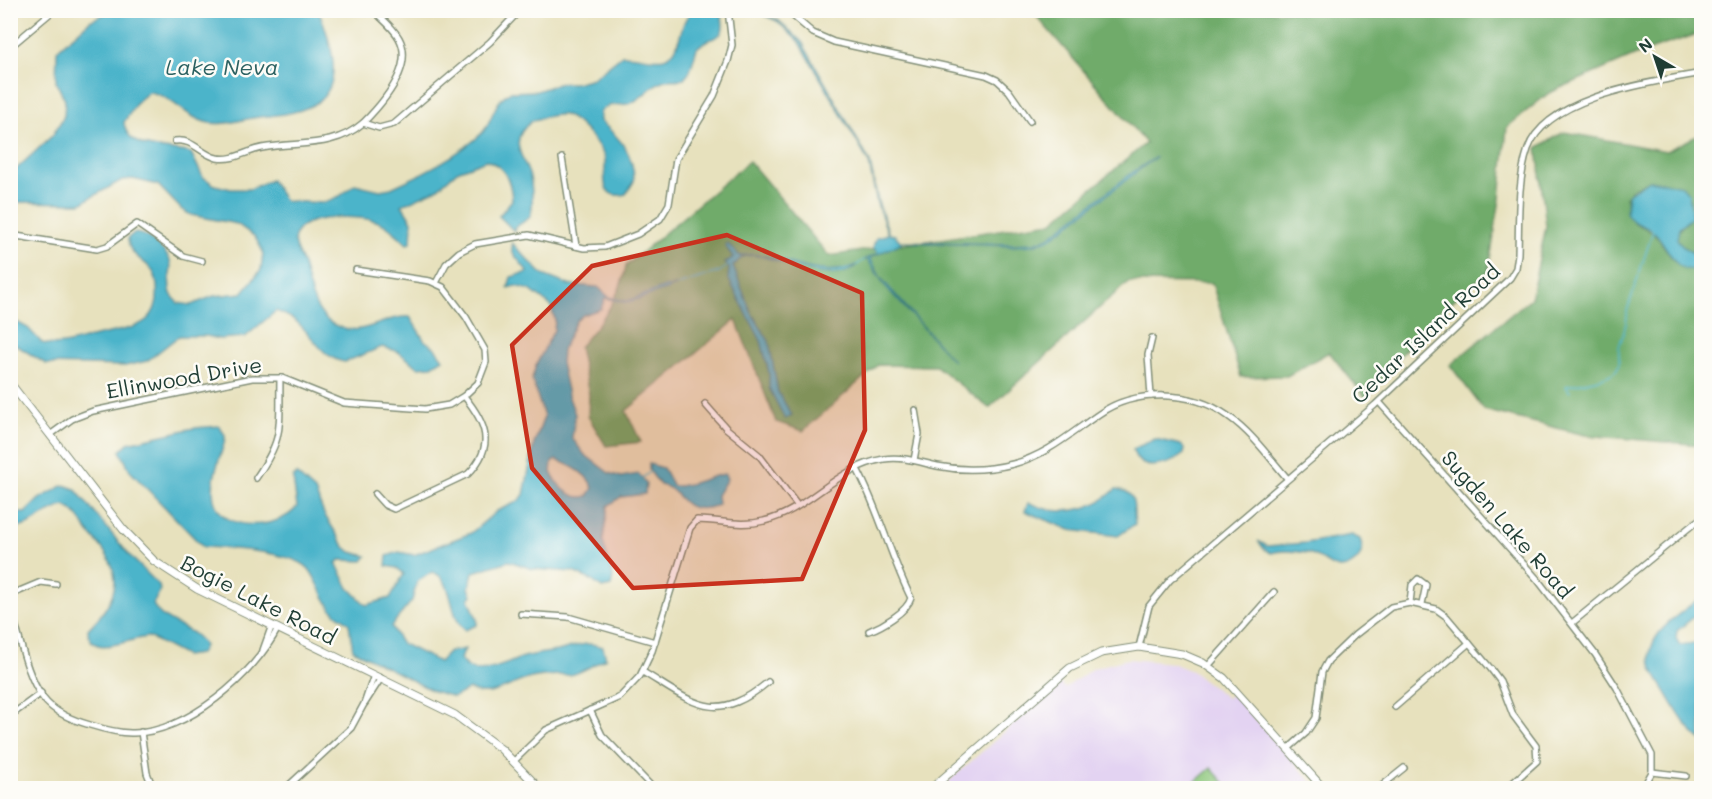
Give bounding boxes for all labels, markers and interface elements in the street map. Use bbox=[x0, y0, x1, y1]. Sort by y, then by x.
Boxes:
north arrow bbox=[1625, 27, 1685, 87]
text: N bbox=[1634, 33, 1657, 57]
water label: Lake Neva bbox=[166, 52, 278, 81]
street label: Cedar Island Road bbox=[1345, 257, 1505, 409]
street label: Ellinwood Drive bbox=[104, 350, 264, 404]
street label: Sugden Lake Road bbox=[1436, 444, 1580, 604]
street label: Bogie Lake Road bbox=[177, 548, 341, 650]

